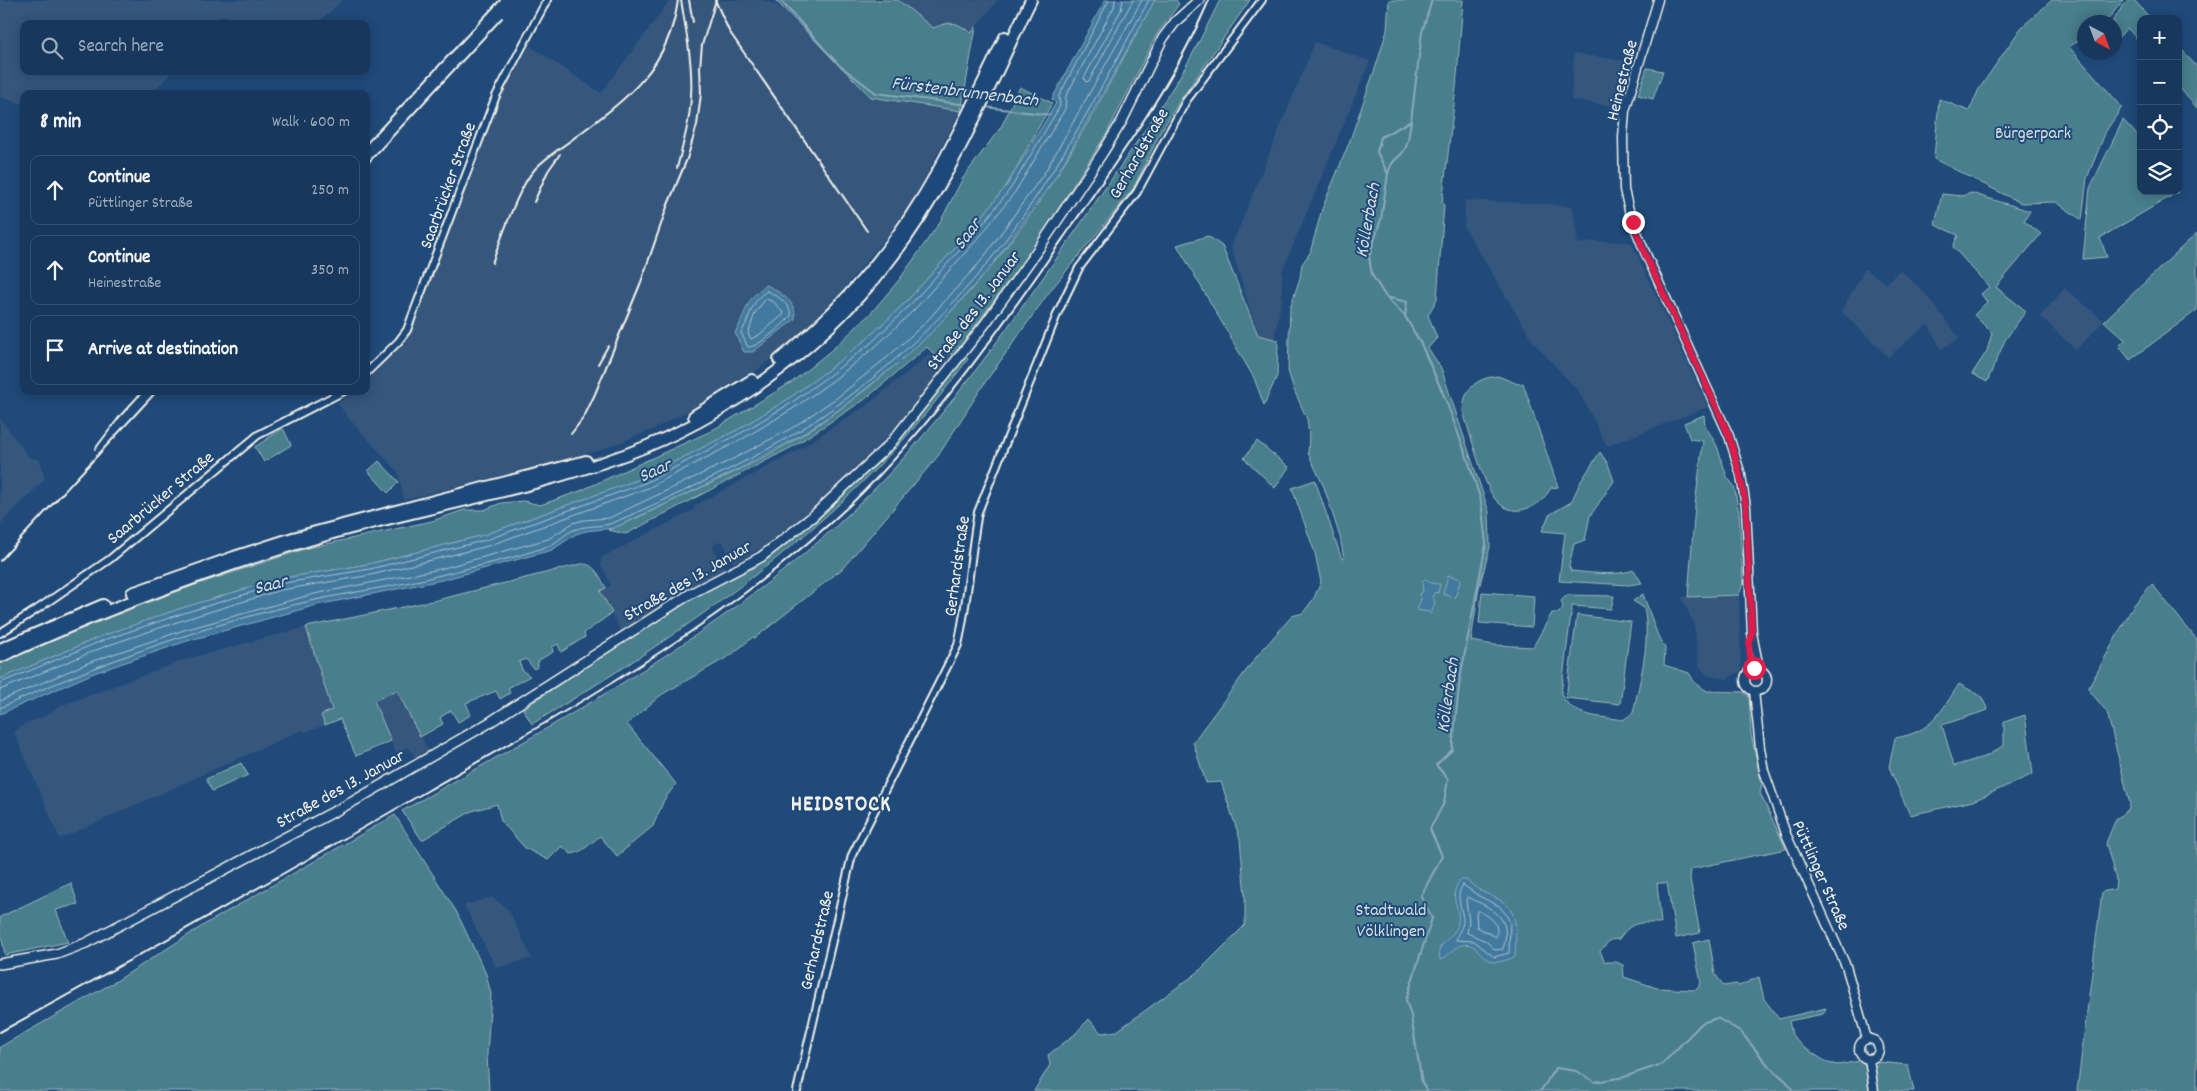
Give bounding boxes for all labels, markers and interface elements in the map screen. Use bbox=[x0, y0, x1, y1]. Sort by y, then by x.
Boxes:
north arrow bbox=[2077, 15, 2122, 60]
map controls bbox=[2137, 15, 2182, 195]
button: + bbox=[2137, 15, 2182, 60]
search box bbox=[20, 20, 370, 75]
icon: search bbox=[38, 34, 66, 62]
text: Search here bbox=[78, 34, 164, 61]
street label: Heinestraße bbox=[1601, 37, 1646, 124]
button: − bbox=[2137, 60, 2182, 105]
water label: Fürstenbrunnenbach bbox=[890, 71, 1041, 116]
street label: Gerhardstraße bbox=[1104, 104, 1176, 204]
button: locate bbox=[2137, 105, 2182, 150]
text: 8 min bbox=[40, 108, 81, 138]
text: Walk · 600 m bbox=[272, 111, 350, 134]
street label: Saarbrücker Straße bbox=[415, 119, 484, 253]
park label: Bürgerpark bbox=[1995, 122, 2071, 147]
button: layers bbox=[2137, 150, 2182, 195]
text: Continue bbox=[88, 165, 150, 192]
icon: ahead bbox=[41, 176, 69, 204]
text: 250 m bbox=[311, 179, 349, 202]
water label: Köllerbach bbox=[1350, 180, 1389, 260]
text: Püttlinger Straße bbox=[88, 192, 193, 215]
route end bbox=[1622, 211, 1645, 234]
water label: Saar bbox=[948, 212, 991, 257]
text: Continue bbox=[88, 245, 150, 272]
street label: Straße des 13. Januar bbox=[922, 246, 1028, 376]
icon: ahead bbox=[41, 256, 69, 284]
text: 350 m bbox=[311, 259, 349, 282]
text: Heinestraße bbox=[88, 272, 161, 295]
icon: arrive bbox=[41, 336, 69, 364]
text: Arrive at destination bbox=[88, 337, 238, 364]
street label: Saarbrücker Straße bbox=[103, 446, 221, 551]
water label: Saar bbox=[635, 452, 678, 491]
street label: Gerhardstraße bbox=[939, 514, 978, 618]
street label: Straße des 13. Januar bbox=[620, 535, 757, 629]
water label: Saar bbox=[251, 569, 292, 604]
water label: Köllerbach bbox=[1431, 655, 1468, 735]
route start bbox=[1743, 657, 1766, 680]
street label: Straße des 13. Januar bbox=[272, 744, 410, 836]
district label: HEIDSTOCK bbox=[791, 790, 891, 821]
street label: Püttlinger Straße bbox=[1784, 817, 1855, 935]
street label: Gerhardstraße bbox=[795, 888, 842, 993]
park label: Stadtwald Völklingen bbox=[1356, 899, 1426, 945]

